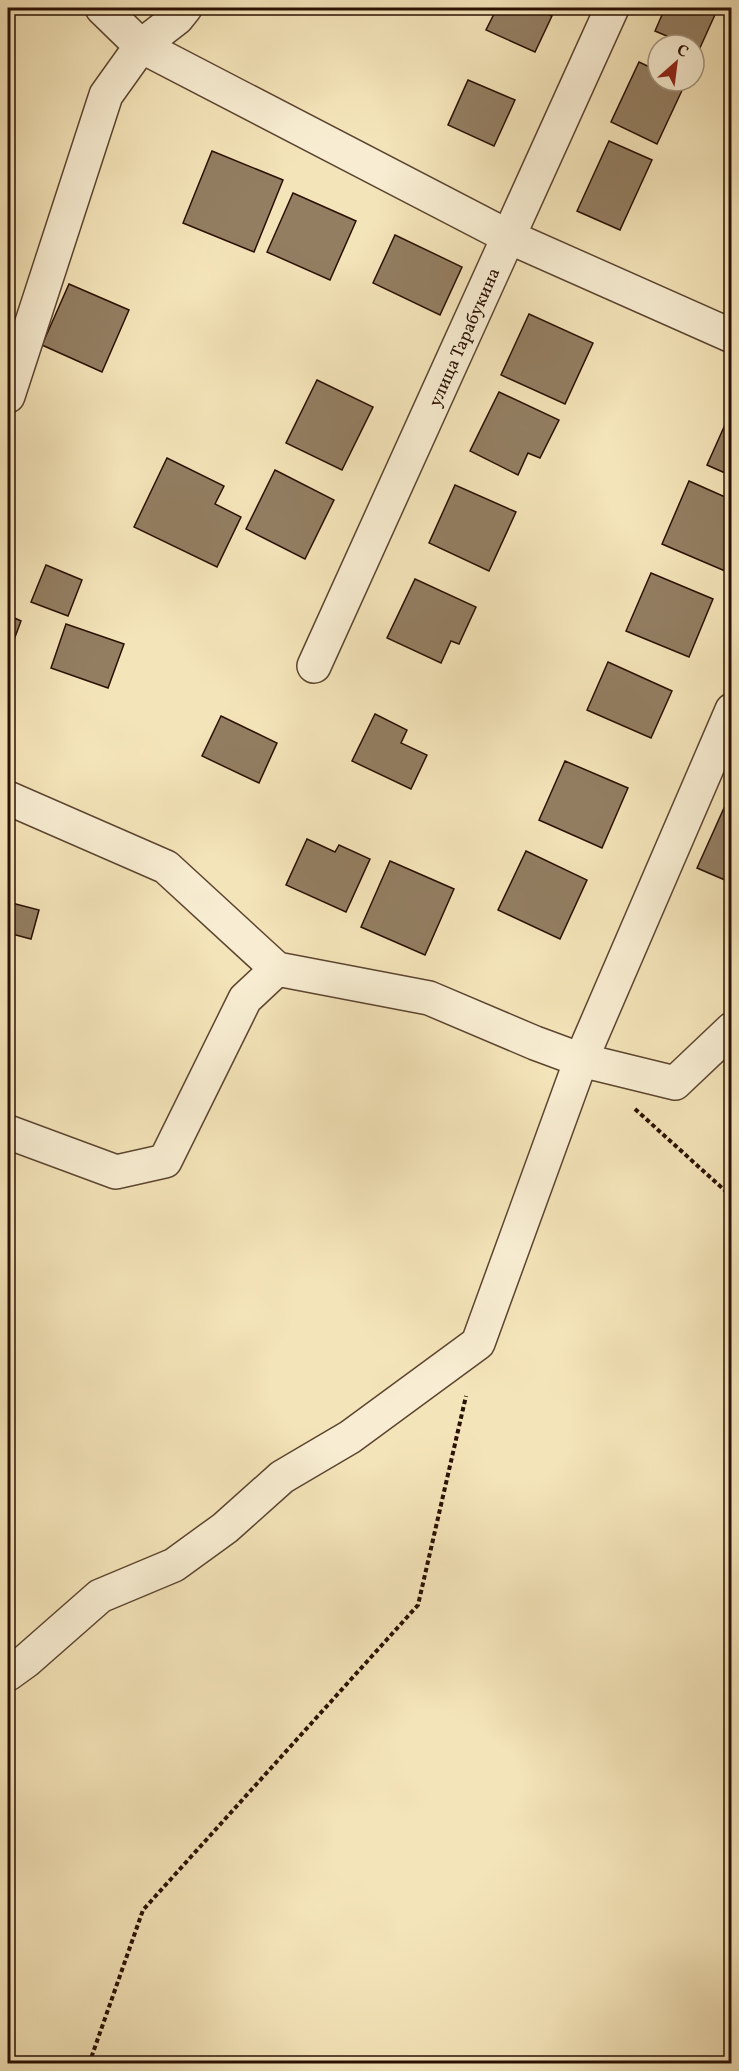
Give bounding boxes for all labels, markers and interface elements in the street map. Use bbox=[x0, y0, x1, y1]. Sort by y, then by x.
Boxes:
north arrow bbox=[646, 33, 706, 93]
text: С bbox=[672, 39, 692, 64]
street label: улица Тарабукина bbox=[423, 264, 507, 411]

